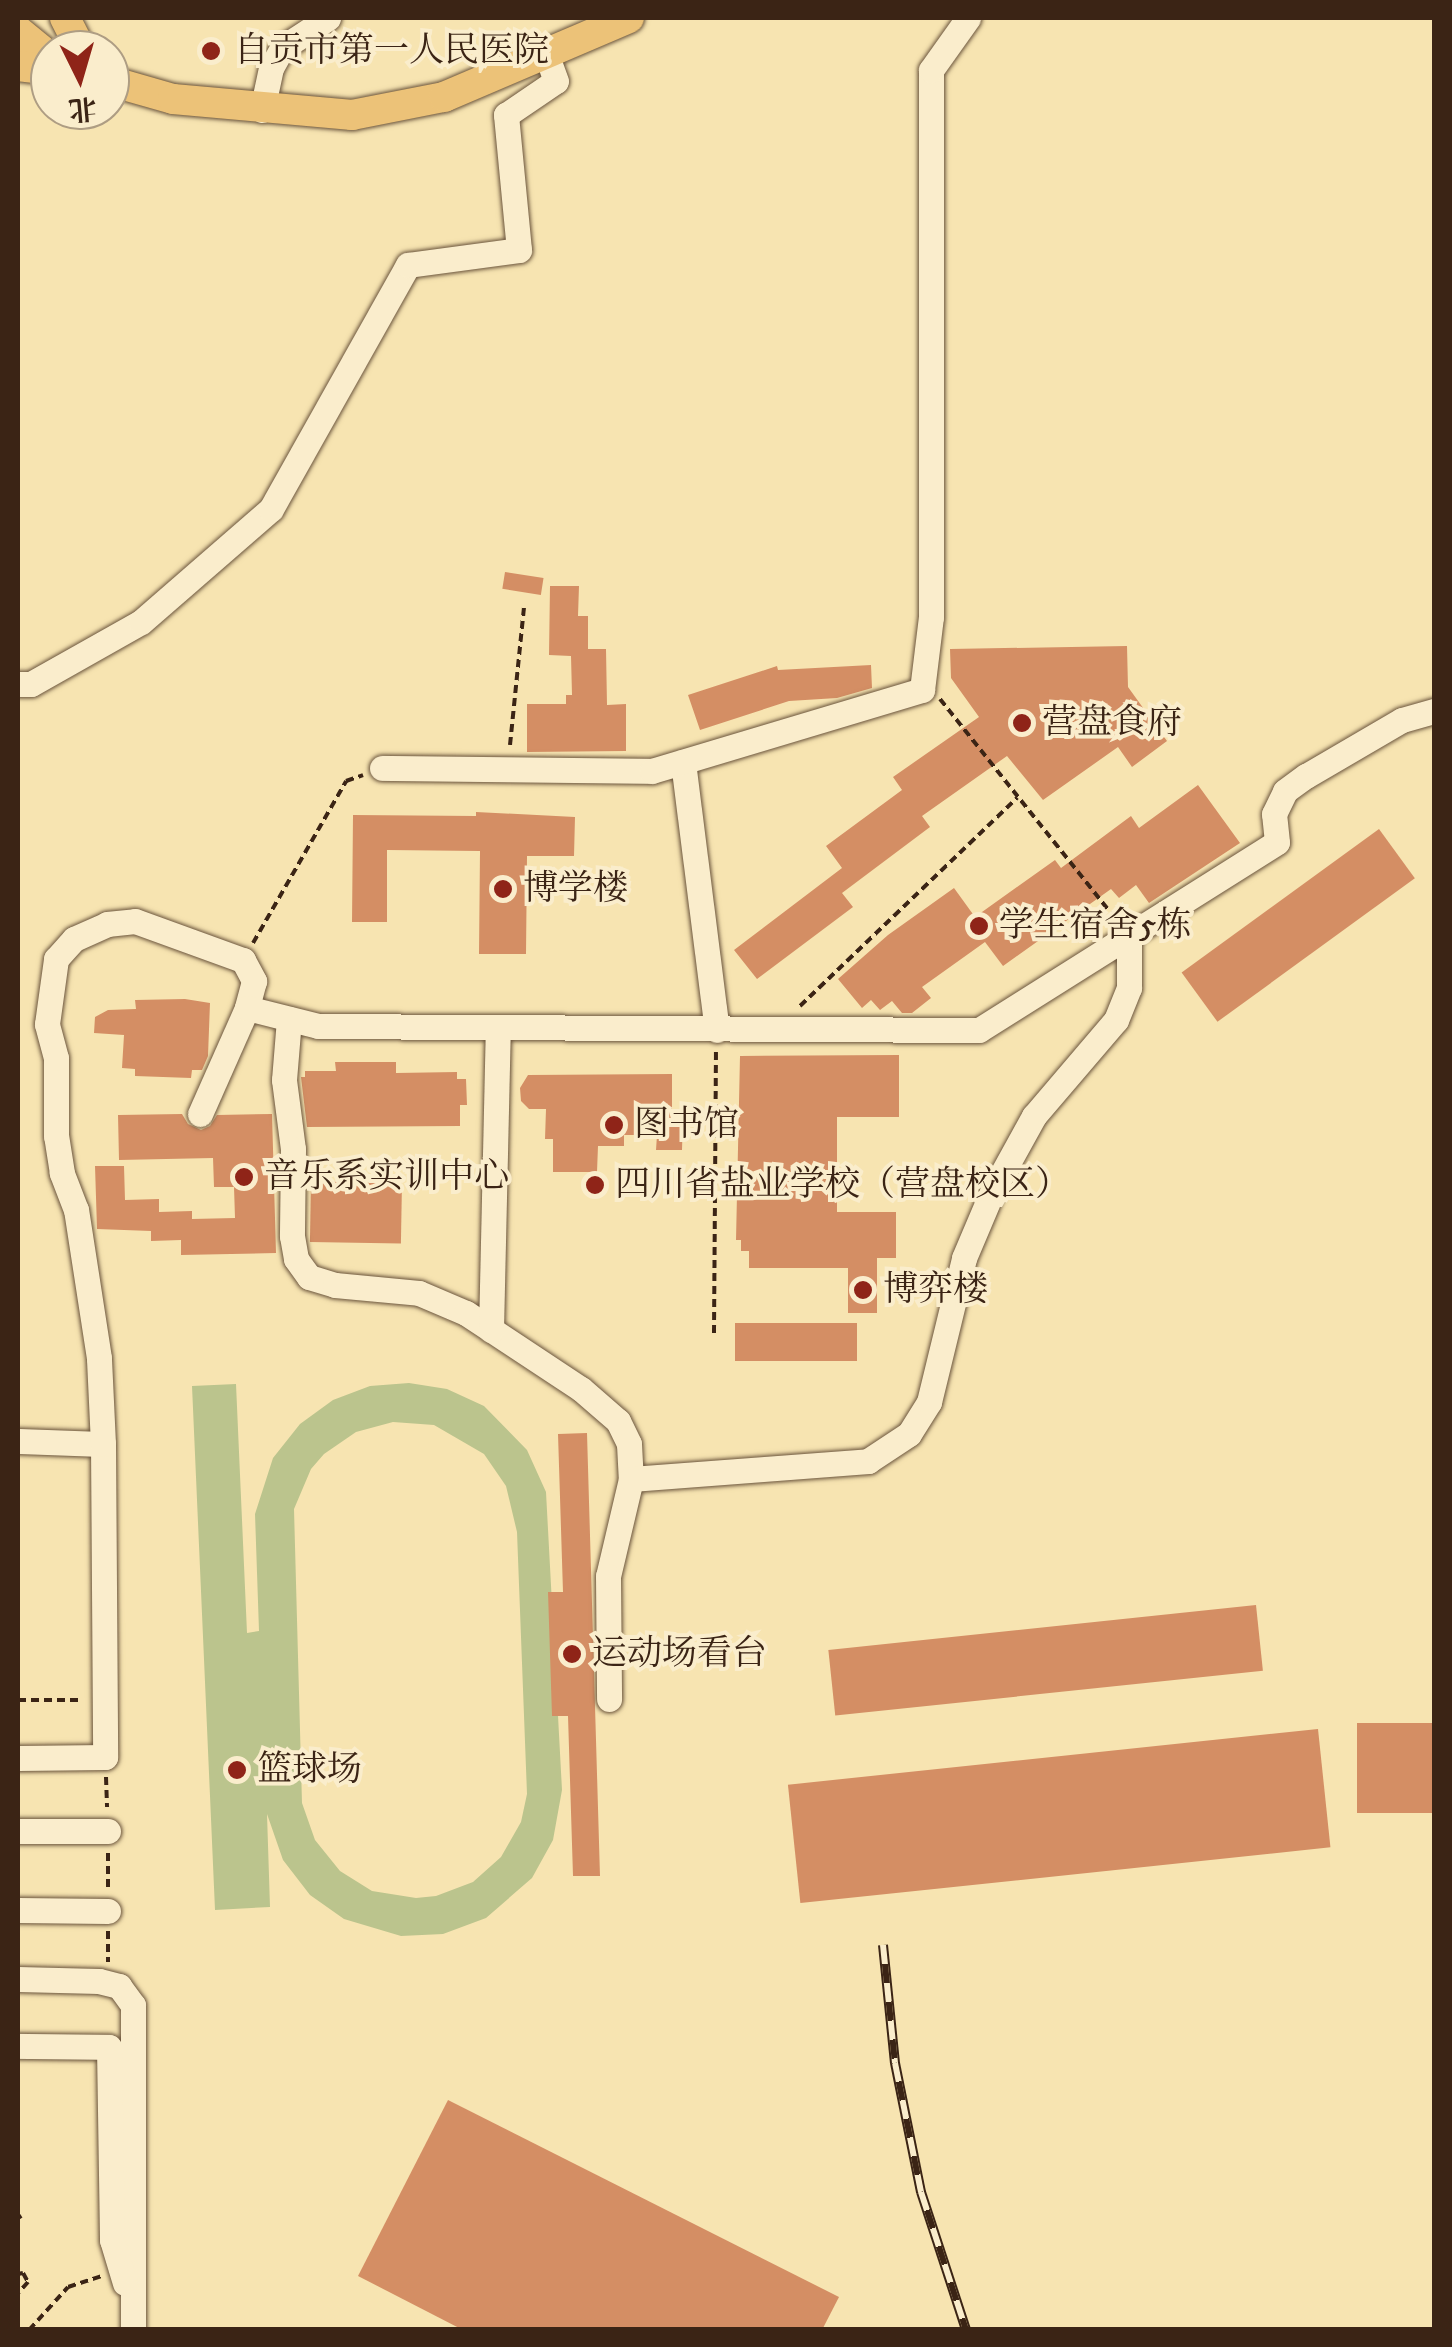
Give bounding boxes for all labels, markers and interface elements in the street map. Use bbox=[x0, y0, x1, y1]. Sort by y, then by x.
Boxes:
north arrow bbox=[30, 30, 130, 130]
place label: 自贡市第一人民医院 bbox=[234, 30, 549, 72]
marker: 自贡市第一人民医院 bbox=[198, 38, 224, 64]
text: 北 bbox=[67, 90, 98, 127]
place label: 营盘食府 bbox=[1042, 702, 1182, 744]
marker: 营盘食府 bbox=[1011, 712, 1033, 734]
place label: 博学楼 bbox=[523, 868, 628, 910]
marker: 博学楼 bbox=[492, 878, 514, 900]
place label: 学生宿舍5栋 bbox=[999, 905, 1191, 947]
marker: 学生宿舍5栋 bbox=[968, 915, 990, 937]
place label: 图书馆 bbox=[634, 1104, 739, 1146]
marker: 图书馆 bbox=[603, 1114, 625, 1136]
place label: 音乐系实训中心 bbox=[264, 1156, 509, 1198]
place label: 四川省盐业学校（营盘校区） bbox=[615, 1164, 1070, 1206]
marker: 音乐系实训中心 bbox=[233, 1166, 255, 1188]
marker: 四川省盐业学校（营盘校区） bbox=[584, 1174, 606, 1196]
place label: 博弈楼 bbox=[883, 1269, 988, 1311]
marker: 博弈楼 bbox=[852, 1279, 874, 1301]
place label: 运动场看台 bbox=[592, 1633, 767, 1675]
marker: 运动场看台 bbox=[561, 1643, 583, 1665]
place label: 篮球场 bbox=[257, 1749, 362, 1791]
marker: 篮球场 bbox=[226, 1759, 248, 1781]

